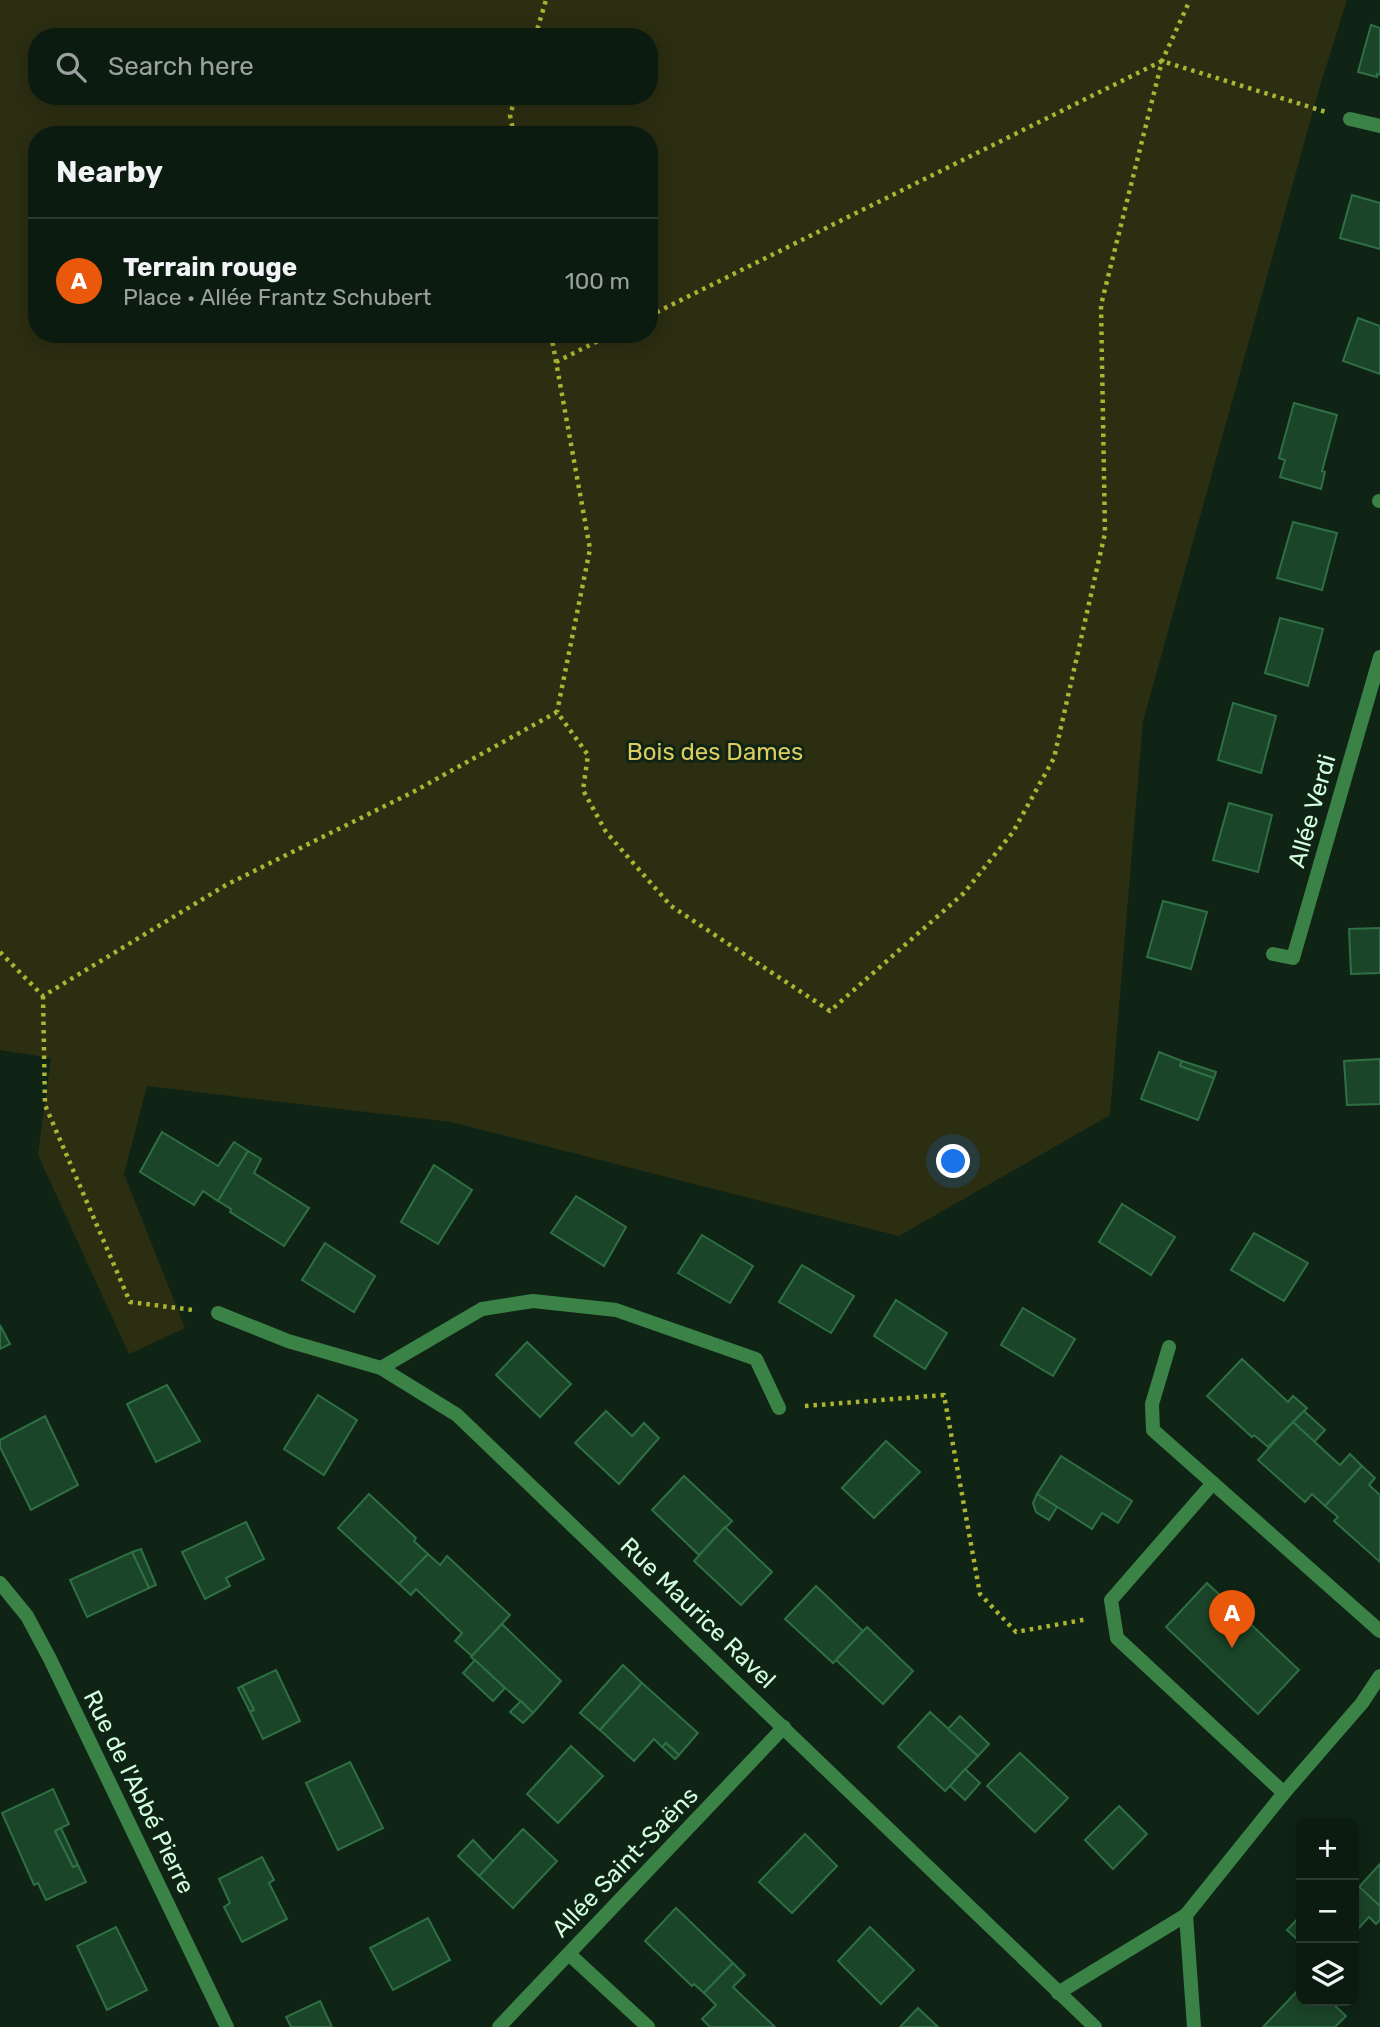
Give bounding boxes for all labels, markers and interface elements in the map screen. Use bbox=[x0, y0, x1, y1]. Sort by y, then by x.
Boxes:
search box bbox=[28, 28, 658, 105]
icon: search bbox=[52, 48, 90, 86]
text: Search here bbox=[108, 51, 254, 82]
text: Nearby bbox=[56, 154, 163, 190]
text: Terrain rouge bbox=[123, 252, 297, 283]
text: A bbox=[71, 267, 87, 295]
text: 100 m bbox=[565, 267, 630, 295]
text: Place · Allée Frantz Schubert bbox=[123, 283, 431, 311]
park label: Bois des Dames bbox=[627, 738, 803, 766]
street label: Allée Verdi bbox=[1282, 751, 1342, 871]
your location bbox=[936, 1144, 970, 1178]
street label: Rue Maurice Ravel bbox=[615, 1532, 781, 1694]
pin: A bbox=[1209, 1590, 1255, 1648]
street label: Rue de l'Abbé Pierre bbox=[78, 1686, 200, 1898]
street label: Allée Saint-Saëns bbox=[546, 1781, 704, 1943]
map controls bbox=[1296, 1817, 1359, 2006]
button: + bbox=[1296, 1817, 1359, 1880]
button: − bbox=[1296, 1880, 1359, 1943]
button: layers bbox=[1296, 1943, 1359, 2006]

